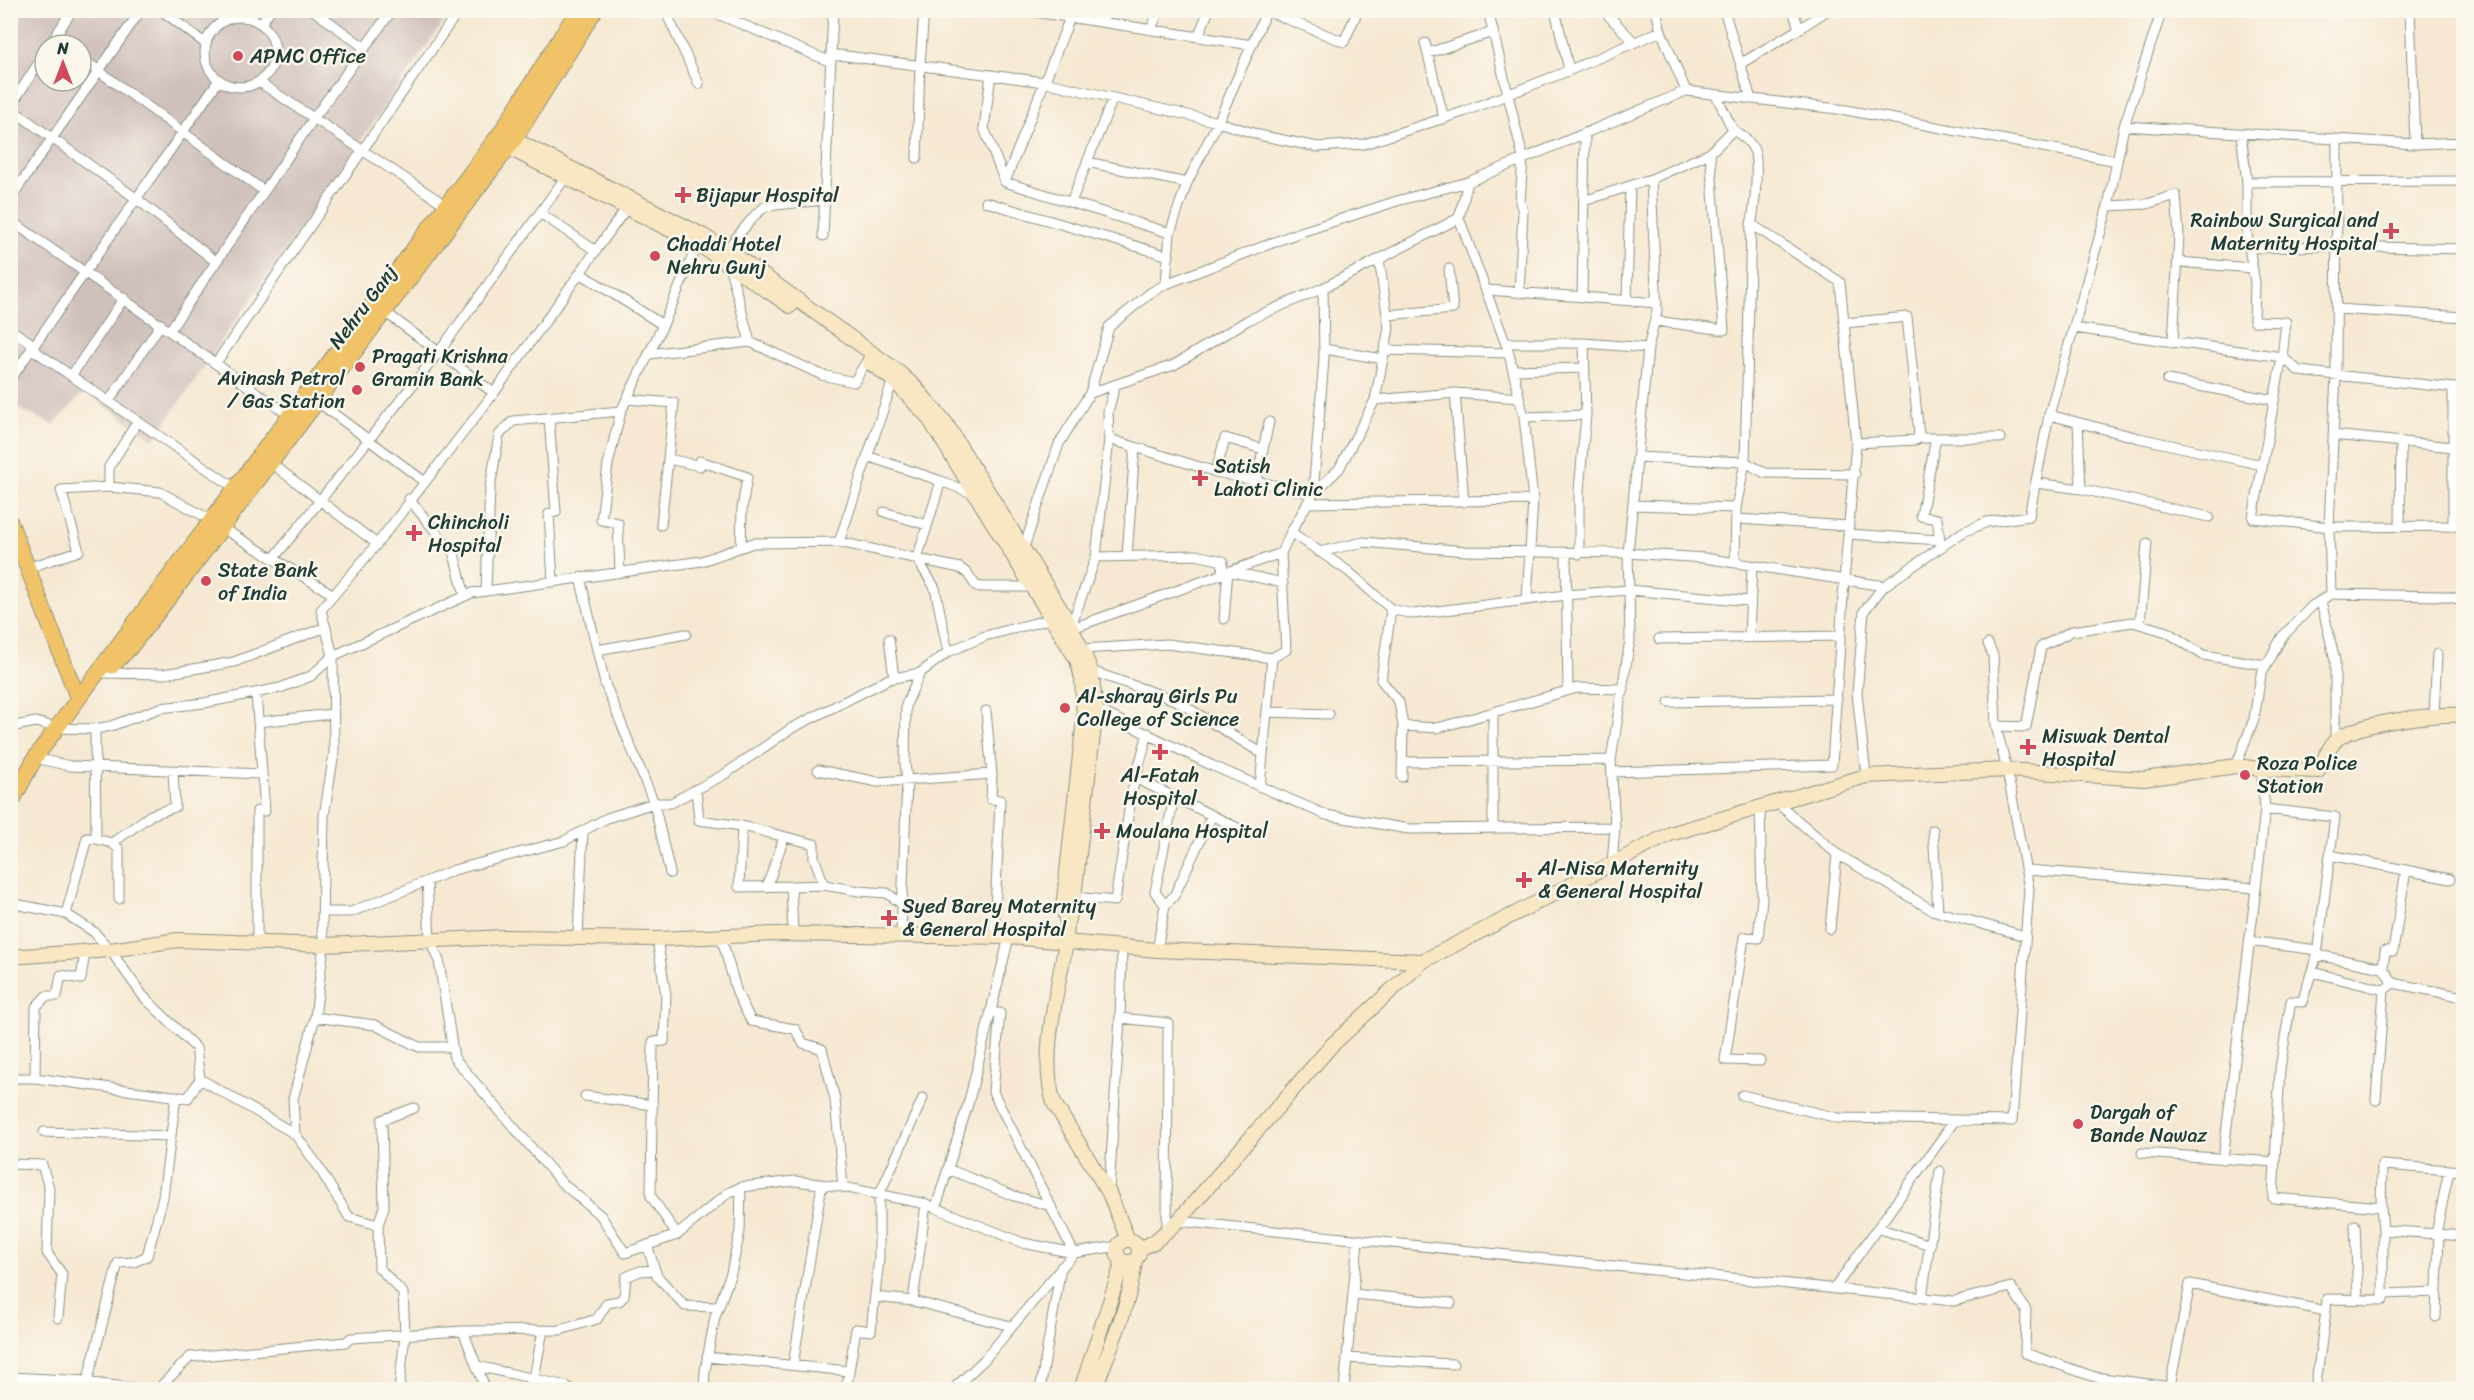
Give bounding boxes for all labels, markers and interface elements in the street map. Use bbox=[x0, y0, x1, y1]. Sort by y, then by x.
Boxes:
north arrow bbox=[33, 33, 93, 93]
text: N bbox=[56, 34, 69, 63]
place label: APMC Office bbox=[249, 39, 366, 74]
marker: APMC Office bbox=[231, 49, 245, 63]
place label: Bijapur Hospital bbox=[696, 178, 840, 213]
marker: Bijapur Hospital bbox=[674, 186, 692, 204]
place label: Rainbow Surgical and Maternity Hospital bbox=[2191, 203, 2379, 261]
marker: Rainbow Surgical and Maternity Hospital bbox=[2382, 222, 2400, 240]
place label: Chaddi Hotel Nehru Gunj bbox=[667, 227, 782, 285]
marker: Chaddi Hotel Nehru Gunj bbox=[648, 249, 662, 263]
street label: Nehru Ganj bbox=[319, 257, 407, 357]
place label: Pragati Krishna Gramin Bank bbox=[372, 339, 509, 397]
marker: Pragati Krishna Gramin Bank bbox=[353, 360, 367, 374]
place label: Avinash Petrol / Gas Station bbox=[217, 361, 346, 419]
marker: Avinash Petrol / Gas Station bbox=[350, 383, 364, 397]
place label: Satish Lahoti Clinic bbox=[1214, 449, 1323, 507]
marker: Satish Lahoti Clinic bbox=[1191, 469, 1209, 487]
place label: Chincholi Hospital bbox=[428, 505, 510, 563]
marker: Chincholi Hospital bbox=[405, 524, 423, 542]
place label: State Bank of India bbox=[218, 553, 318, 611]
marker: State Bank of India bbox=[199, 574, 213, 588]
place label: Al-sharay Girls Pu College of Science bbox=[1076, 679, 1239, 737]
marker: Al-sharay Girls Pu College of Science bbox=[1058, 701, 1072, 715]
place label: Miswak Dental Hospital bbox=[2042, 719, 2170, 777]
marker: Miswak Dental Hospital bbox=[2019, 738, 2037, 756]
marker: Al-Fatah Hospital bbox=[1151, 743, 1169, 761]
place label: Roza Police Station bbox=[2257, 746, 2357, 804]
place label: Al-Fatah Hospital bbox=[1120, 758, 1199, 816]
marker: Roza Police Station bbox=[2238, 768, 2252, 782]
place label: Moulana Hospital bbox=[1116, 814, 1268, 849]
marker: Moulana Hospital bbox=[1093, 822, 1111, 840]
place label: Al-Nisa Maternity & General Hospital bbox=[1537, 851, 1704, 909]
marker: Al-Nisa Maternity & General Hospital bbox=[1515, 871, 1533, 889]
place label: Syed Barey Maternity & General Hospital bbox=[902, 889, 1097, 947]
marker: Syed Barey Maternity & General Hospital bbox=[880, 909, 898, 927]
place label: Dargah of Bande Nawaz bbox=[2090, 1095, 2207, 1153]
marker: Dargah of Bande Nawaz bbox=[2071, 1117, 2085, 1131]

